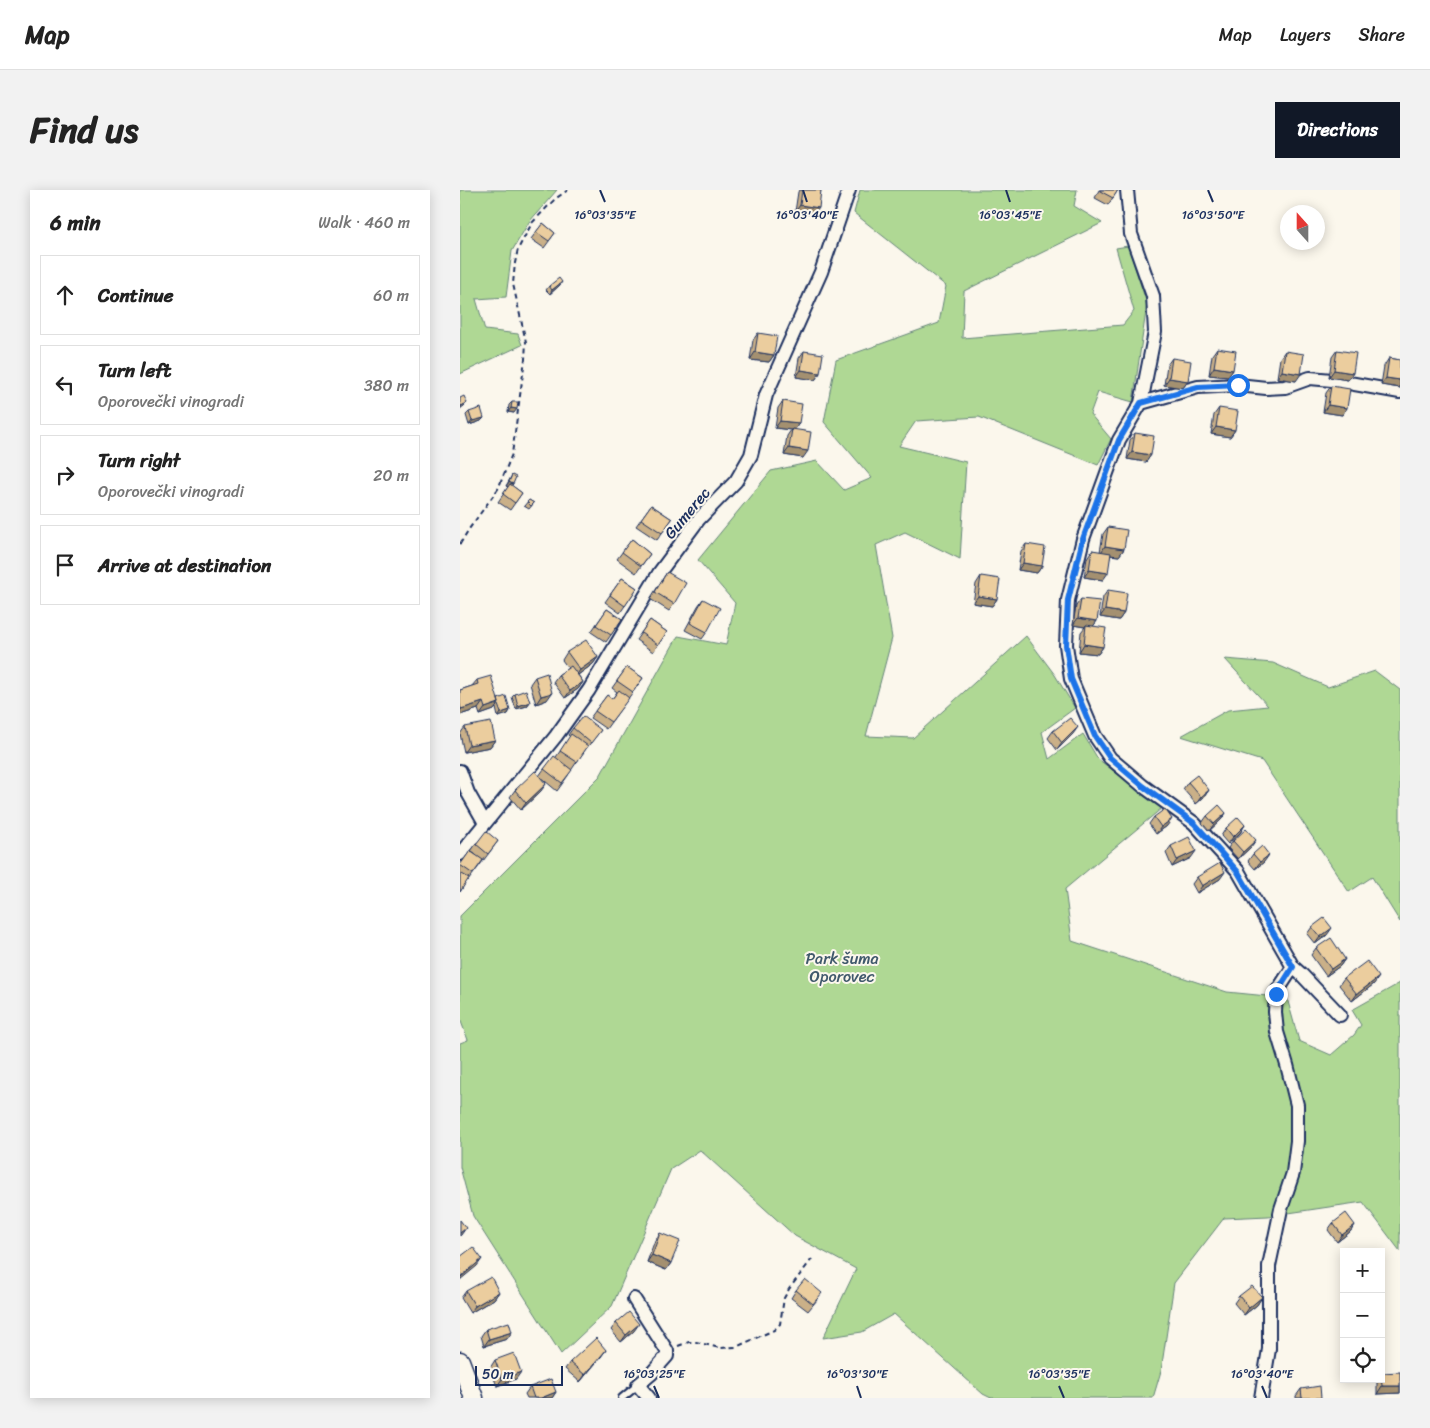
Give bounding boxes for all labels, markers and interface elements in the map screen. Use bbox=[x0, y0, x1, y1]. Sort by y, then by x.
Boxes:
text: Map bbox=[25, 14, 69, 56]
text: Map bbox=[1219, 19, 1252, 51]
text: Layers bbox=[1280, 19, 1331, 51]
text: Share bbox=[1359, 19, 1405, 51]
text: Find us bbox=[30, 99, 138, 161]
button: Directions bbox=[1275, 102, 1400, 158]
text: 6 min bbox=[50, 204, 101, 242]
text: 16°03'35"E bbox=[574, 204, 637, 226]
text: 16°03'40"E bbox=[776, 204, 840, 226]
text: 16°03'45"E bbox=[979, 204, 1042, 226]
text: 16°03'50"E bbox=[1182, 204, 1245, 226]
north arrow bbox=[1280, 205, 1325, 250]
text: Walk · 460 m bbox=[318, 208, 410, 237]
text: Continue bbox=[98, 279, 174, 312]
icon: ahead bbox=[51, 281, 79, 309]
text: 60 m bbox=[373, 281, 409, 310]
text: Turn left bbox=[98, 354, 171, 387]
icon: left bbox=[51, 371, 79, 399]
text: 380 m bbox=[364, 371, 409, 400]
route start bbox=[1227, 374, 1250, 397]
text: Oporovečki vinogradi bbox=[98, 387, 244, 416]
text: Turn right bbox=[98, 444, 180, 477]
icon: right bbox=[51, 461, 79, 489]
text: 20 m bbox=[373, 461, 409, 490]
text: Oporovečki vinogradi bbox=[98, 477, 244, 506]
street label: Gumerec bbox=[656, 480, 718, 546]
text: Arrive at destination bbox=[98, 549, 271, 582]
icon: arrive bbox=[51, 551, 79, 579]
park label: Park šuma Oporovec bbox=[805, 944, 879, 991]
route end bbox=[1265, 983, 1288, 1006]
map controls bbox=[1340, 1248, 1385, 1383]
button: + bbox=[1340, 1248, 1385, 1293]
button: − bbox=[1340, 1293, 1385, 1338]
button: locate bbox=[1340, 1338, 1385, 1383]
text: 50 m bbox=[482, 1362, 514, 1387]
scale bar bbox=[475, 1363, 562, 1386]
text: 16°03'25"E bbox=[623, 1363, 686, 1385]
text: 16°03'30"E bbox=[826, 1363, 889, 1385]
text: 16°03'35"E bbox=[1028, 1363, 1091, 1385]
text: 16°03'40"E bbox=[1231, 1363, 1295, 1385]

